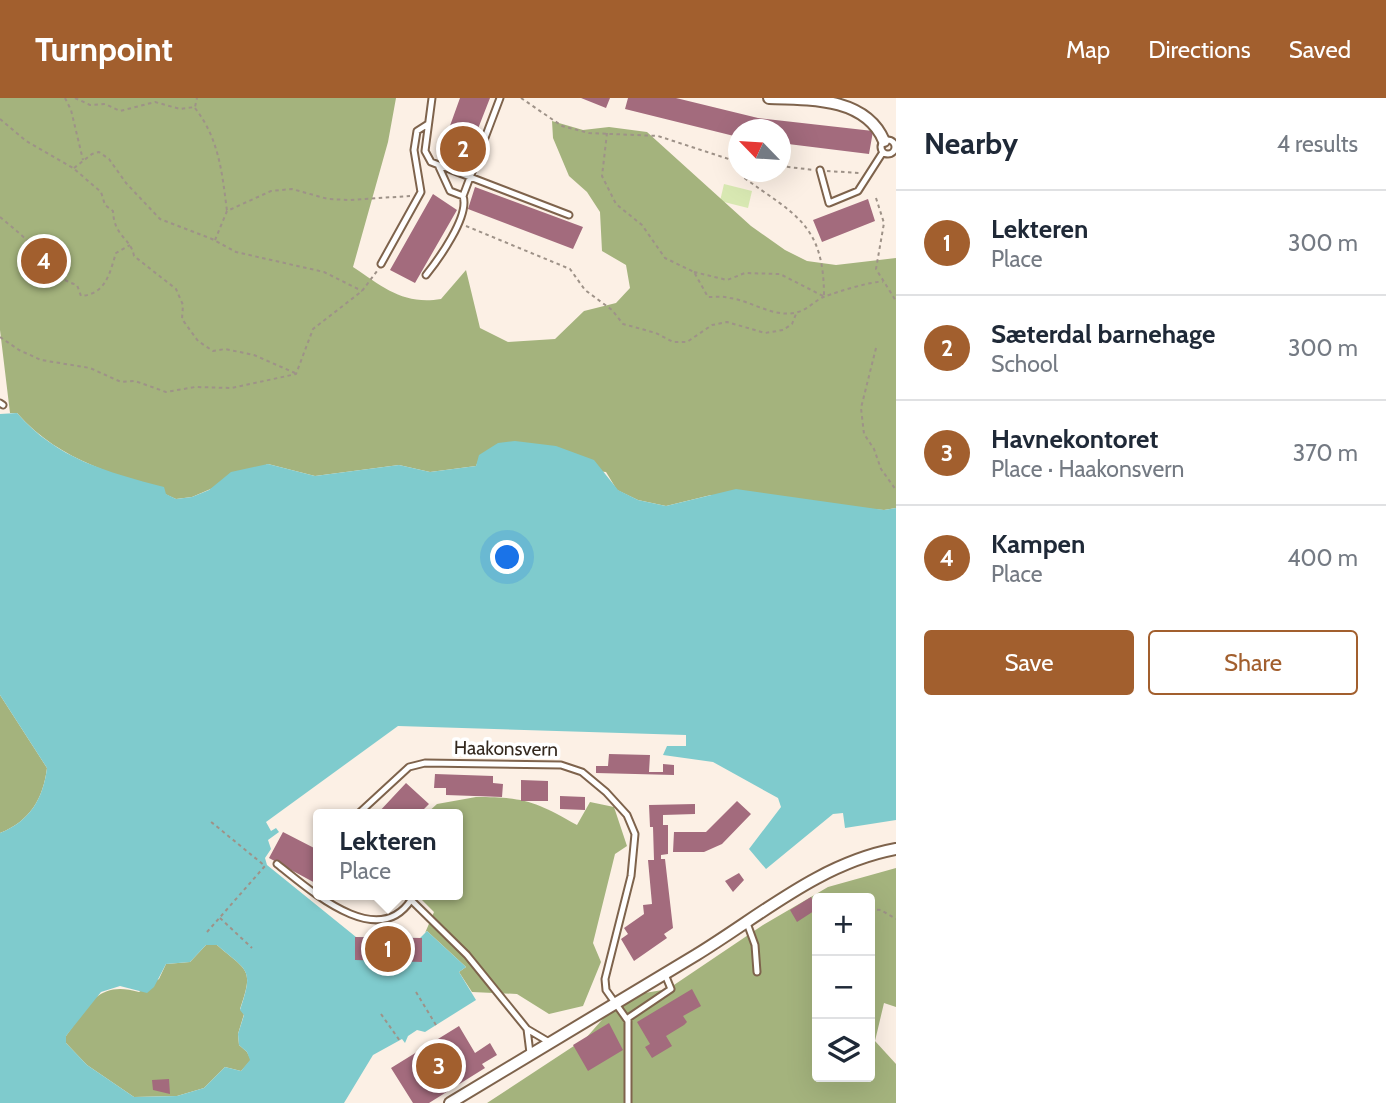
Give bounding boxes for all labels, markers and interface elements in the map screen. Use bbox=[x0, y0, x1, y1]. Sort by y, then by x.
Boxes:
text: Turnpoint bbox=[35, 29, 173, 69]
text: Map bbox=[1066, 35, 1110, 64]
text: Directions bbox=[1148, 35, 1251, 64]
text: Saved bbox=[1289, 35, 1351, 64]
north arrow bbox=[728, 119, 791, 182]
pin: 2 bbox=[440, 123, 486, 175]
text: Nearby bbox=[924, 125, 1018, 162]
text: 4 results bbox=[1277, 130, 1358, 158]
text: Lekteren bbox=[991, 213, 1088, 245]
text: 1 bbox=[943, 229, 951, 257]
text: 300 m bbox=[1288, 229, 1358, 257]
pin: 4 bbox=[21, 235, 67, 287]
text: Place bbox=[991, 245, 1043, 273]
text: Sæterdal barnehage bbox=[991, 318, 1215, 350]
text: 2 bbox=[941, 334, 953, 362]
text: 300 m bbox=[1288, 334, 1358, 362]
text: School bbox=[991, 350, 1058, 378]
text: Havnekontoret bbox=[991, 423, 1158, 455]
text: 3 bbox=[941, 439, 953, 467]
text: 370 m bbox=[1293, 439, 1358, 467]
text: Place · Haakonsvern bbox=[991, 455, 1184, 483]
text: Kampen bbox=[991, 528, 1085, 560]
your location bbox=[490, 540, 524, 574]
text: 4 bbox=[940, 544, 954, 572]
text: 400 m bbox=[1287, 544, 1358, 572]
text: Place bbox=[991, 560, 1043, 588]
button: Save bbox=[924, 630, 1134, 695]
button: Share bbox=[1148, 630, 1358, 695]
street label: Haakonsvern bbox=[454, 736, 558, 761]
popup bbox=[313, 809, 463, 900]
text: Lekteren bbox=[339, 825, 437, 857]
text: Place bbox=[339, 857, 391, 885]
map controls bbox=[812, 893, 875, 1082]
button: + bbox=[812, 893, 875, 956]
pin: 1 bbox=[365, 923, 411, 975]
button: − bbox=[812, 956, 875, 1019]
button: layers bbox=[812, 1019, 875, 1082]
pin: 3 bbox=[416, 1040, 462, 1092]

